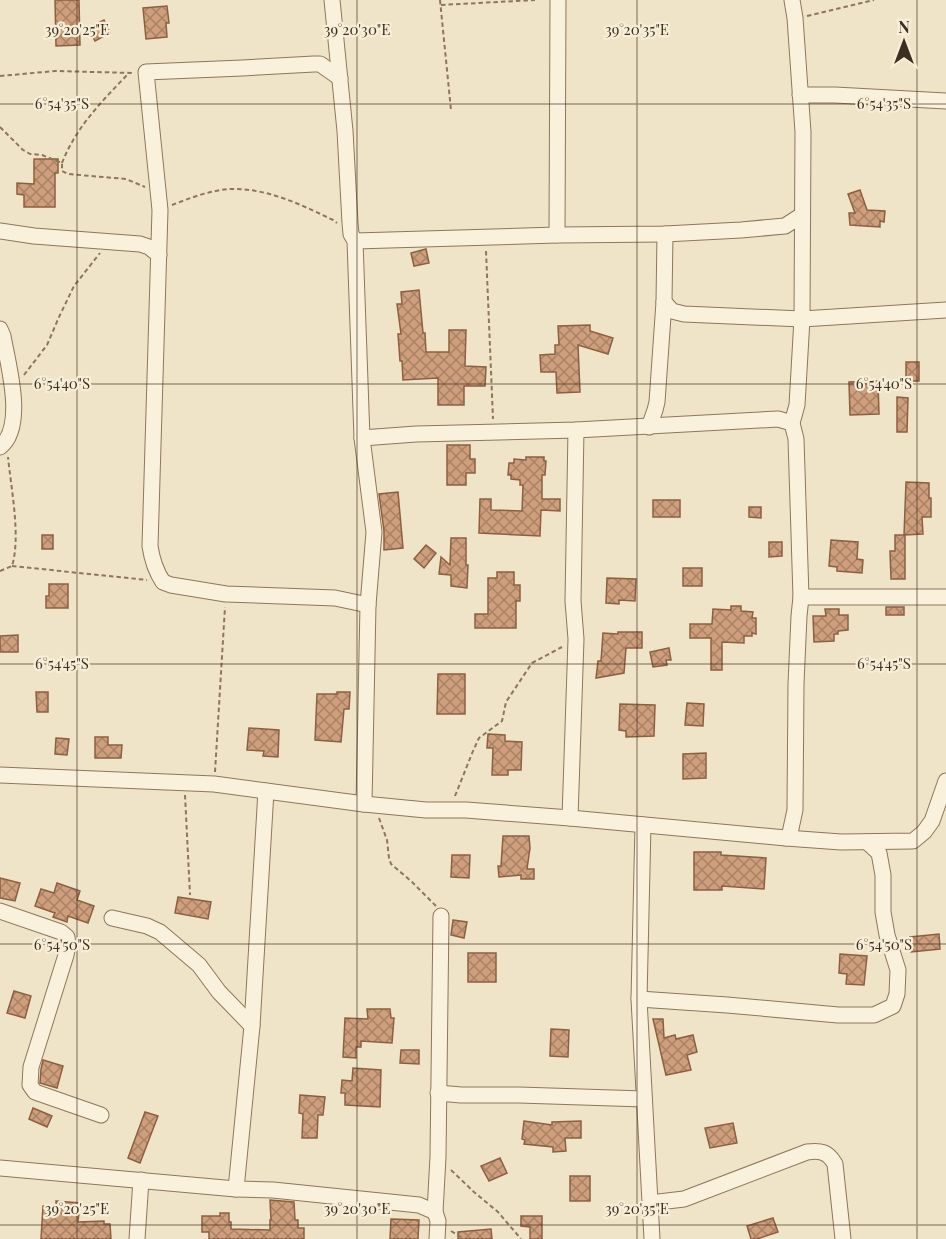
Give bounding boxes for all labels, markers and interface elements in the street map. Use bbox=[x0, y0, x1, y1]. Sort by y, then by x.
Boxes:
north arrow bbox=[874, 12, 934, 72]
text: N bbox=[898, 16, 910, 37]
text: 39°20'25"E bbox=[45, 19, 109, 39]
text: 39°20'30"E bbox=[324, 19, 390, 39]
text: 39°20'35"E bbox=[605, 19, 669, 39]
text: 6°54'35"S bbox=[35, 93, 89, 113]
text: 6°54'35"S bbox=[857, 93, 911, 113]
text: 6°54'40"S bbox=[34, 373, 90, 393]
text: 6°54'40"S bbox=[856, 373, 912, 393]
text: 6°54'45"S bbox=[35, 653, 89, 673]
text: 6°54'45"S bbox=[857, 653, 911, 673]
text: 6°54'50"S bbox=[34, 934, 90, 954]
text: 6°54'50"S bbox=[856, 934, 912, 954]
text: 39°20'25"E bbox=[45, 1198, 109, 1218]
text: 39°20'30"E bbox=[324, 1198, 390, 1218]
text: 39°20'35"E bbox=[605, 1198, 669, 1218]

